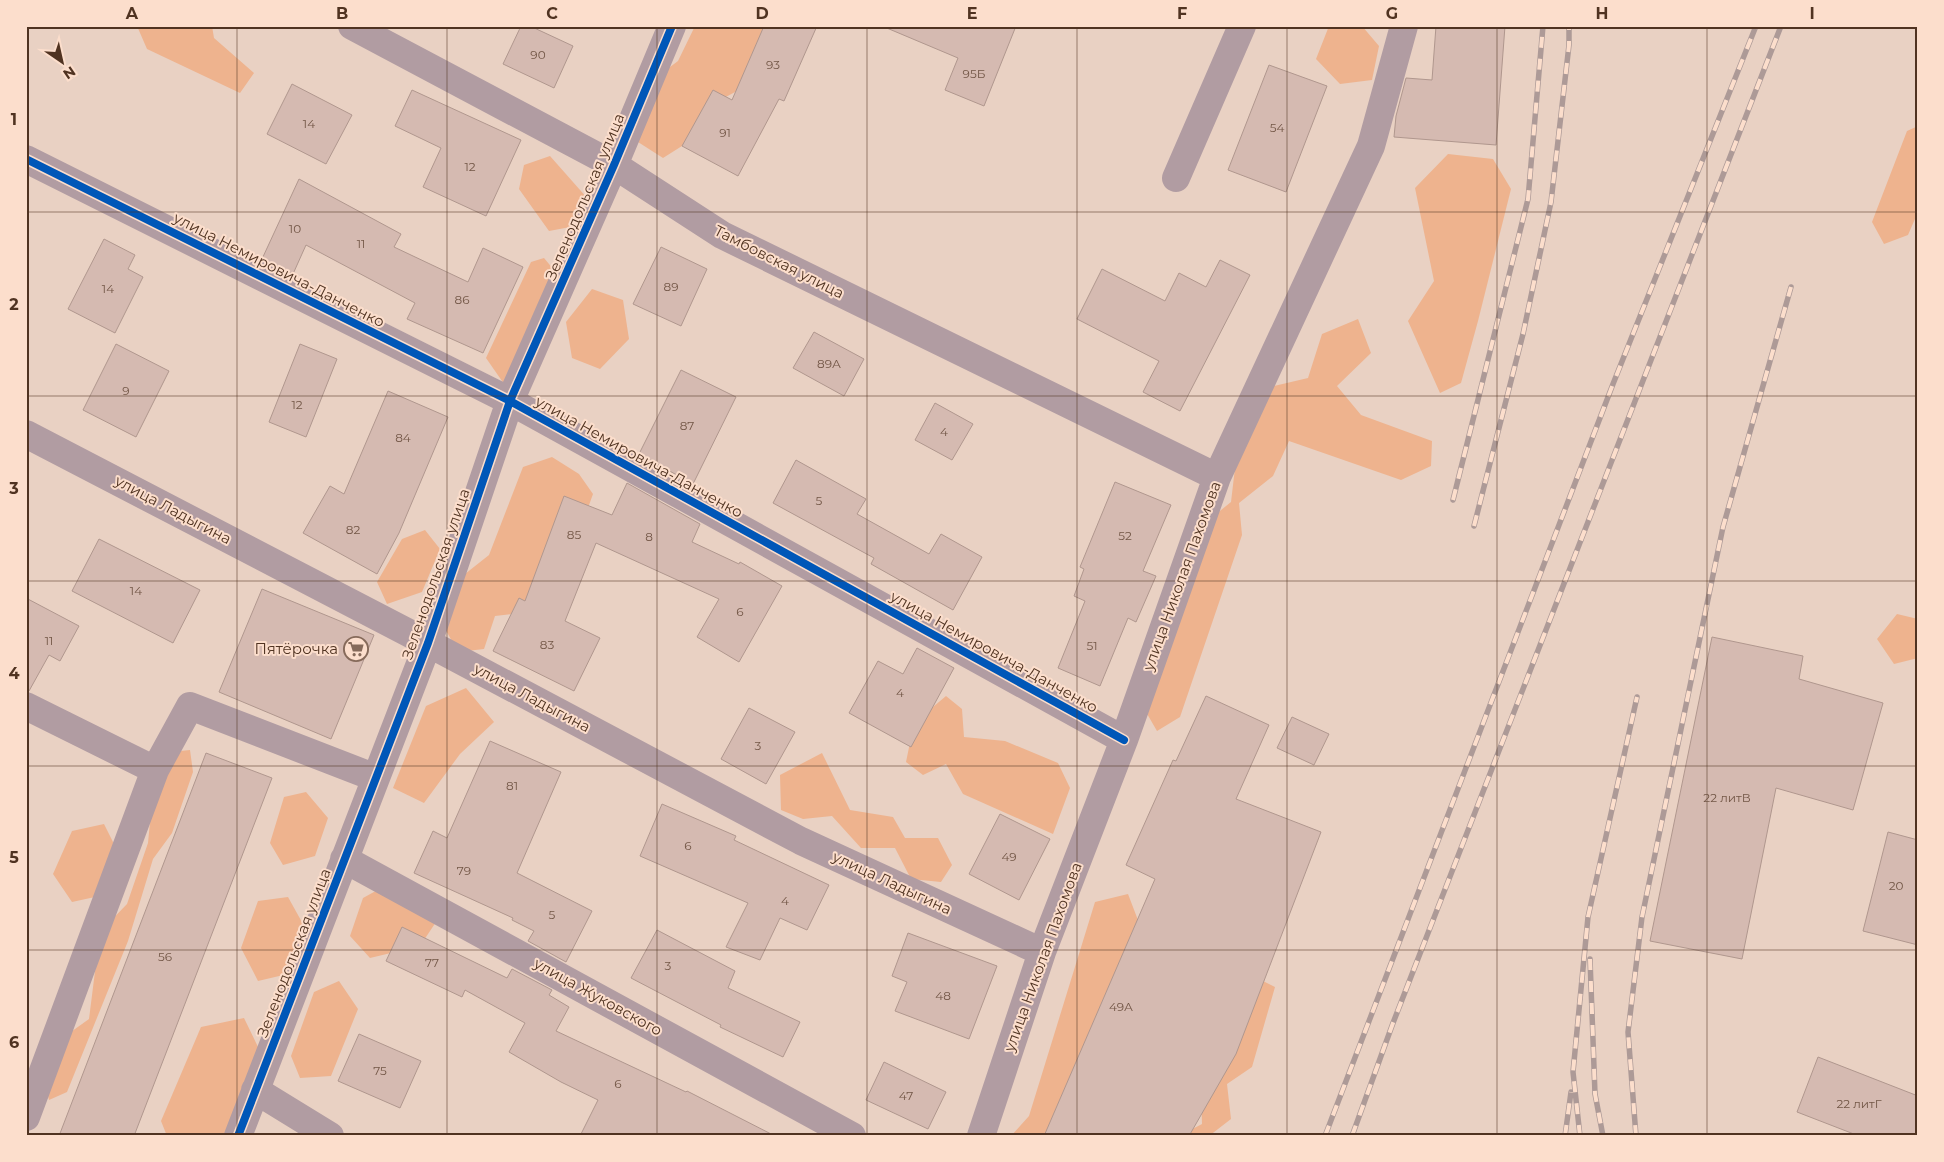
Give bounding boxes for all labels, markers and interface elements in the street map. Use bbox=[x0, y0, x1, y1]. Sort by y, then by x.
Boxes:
text: A bbox=[125, 4, 139, 23]
text: B bbox=[336, 4, 348, 23]
text: C bbox=[546, 4, 558, 23]
text: D bbox=[755, 4, 769, 23]
text: E bbox=[967, 4, 977, 23]
text: F bbox=[1177, 4, 1187, 23]
text: G bbox=[1386, 4, 1398, 23]
text: H bbox=[1596, 4, 1608, 23]
text: I bbox=[1809, 4, 1815, 23]
north arrow bbox=[38, 38, 88, 88]
house number: 90 bbox=[530, 47, 546, 62]
house number: 93 bbox=[766, 57, 780, 72]
text: N bbox=[60, 62, 79, 83]
house number: 95Б bbox=[963, 66, 986, 81]
text: 1 bbox=[11, 110, 17, 129]
street label: Зеленодольская улица bbox=[541, 110, 628, 283]
house number: 14 bbox=[303, 116, 315, 131]
house number: 54 bbox=[1270, 120, 1284, 135]
house number: 91 bbox=[719, 125, 731, 140]
house number: 12 bbox=[464, 159, 476, 174]
street label: улица Немировича-Данченко bbox=[170, 207, 388, 331]
house number: 10 bbox=[289, 221, 301, 236]
street label: Тамбовская улица bbox=[711, 221, 847, 303]
house number: 11 bbox=[357, 236, 365, 251]
house number: 89 bbox=[664, 279, 678, 294]
house number: 14 bbox=[102, 281, 114, 296]
house number: 86 bbox=[455, 292, 469, 307]
text: 2 bbox=[9, 295, 19, 314]
house number: 89А bbox=[817, 356, 841, 371]
house number: 9 bbox=[122, 383, 130, 398]
street label: улица Немировича-Данченко bbox=[531, 391, 746, 522]
house number: 12 bbox=[291, 397, 303, 412]
house number: 87 bbox=[680, 418, 694, 433]
house number: 4 bbox=[940, 424, 948, 439]
house number: 84 bbox=[395, 430, 411, 445]
street label: улица Ладыгина bbox=[111, 470, 235, 548]
text: 3 bbox=[8, 479, 19, 498]
street label: улица Николая Пахомова bbox=[1138, 479, 1225, 674]
street label: Зеленодольская улица bbox=[397, 486, 474, 662]
house number: 5 bbox=[816, 493, 823, 508]
house number: 82 bbox=[346, 522, 360, 537]
house number: 85 bbox=[567, 527, 581, 542]
house number: 52 bbox=[1118, 528, 1132, 543]
house number: 8 bbox=[645, 529, 653, 544]
house number: 14 bbox=[130, 583, 142, 598]
street label: улица Немировича-Данченко bbox=[886, 586, 1101, 717]
house number: 6 bbox=[736, 604, 744, 619]
house number: 11 bbox=[45, 633, 53, 648]
supermarket icon: Пятёрочка bbox=[343, 636, 369, 662]
house number: 83 bbox=[540, 637, 554, 652]
house number: 51 bbox=[1086, 638, 1098, 653]
place label: Пятёрочка bbox=[254, 639, 338, 658]
street label: улица Ладыгина bbox=[470, 658, 594, 736]
text: 4 bbox=[8, 664, 20, 683]
house number: 4 bbox=[896, 685, 904, 700]
house number: 3 bbox=[755, 738, 762, 753]
house number: 81 bbox=[506, 778, 518, 793]
house number: 22 литВ bbox=[1703, 790, 1751, 805]
house number: 6 bbox=[684, 838, 692, 853]
street label: улица Ладыгина bbox=[829, 846, 955, 918]
text: 5 bbox=[9, 848, 19, 867]
house number: 49 bbox=[1001, 849, 1017, 864]
street label: улица Николая Пахомова bbox=[999, 860, 1086, 1055]
house number: 79 bbox=[457, 863, 471, 878]
street label: Зеленодольская улица bbox=[252, 866, 335, 1040]
house number: 20 bbox=[1889, 878, 1903, 893]
house number: 4 bbox=[781, 893, 789, 908]
house number: 5 bbox=[549, 907, 556, 922]
house number: 56 bbox=[158, 949, 172, 964]
street label: улица Жуковского bbox=[530, 953, 666, 1040]
house number: 77 bbox=[425, 955, 439, 970]
house number: 3 bbox=[665, 958, 672, 973]
house number: 48 bbox=[935, 988, 951, 1003]
house number: 49А bbox=[1109, 999, 1133, 1014]
text: 6 bbox=[9, 1033, 19, 1052]
house number: 75 bbox=[373, 1063, 387, 1078]
house number: 6 bbox=[614, 1076, 622, 1091]
house number: 47 bbox=[899, 1088, 913, 1103]
house number: 22 литГ bbox=[1836, 1096, 1882, 1111]

